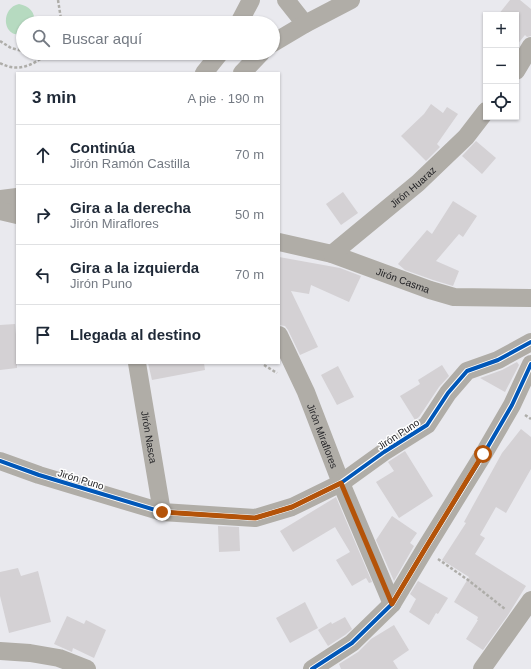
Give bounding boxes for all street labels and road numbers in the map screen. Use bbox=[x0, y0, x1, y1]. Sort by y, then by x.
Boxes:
street label: Jirón Huaraz bbox=[388, 164, 438, 210]
street label: Jirón Casma bbox=[375, 266, 432, 296]
street label: Jirón Miraflores bbox=[305, 402, 340, 470]
street label: Jirón Nasca bbox=[139, 410, 159, 464]
street label: Jirón Puno bbox=[375, 417, 422, 452]
street label: Jirón Puno bbox=[56, 467, 106, 492]

